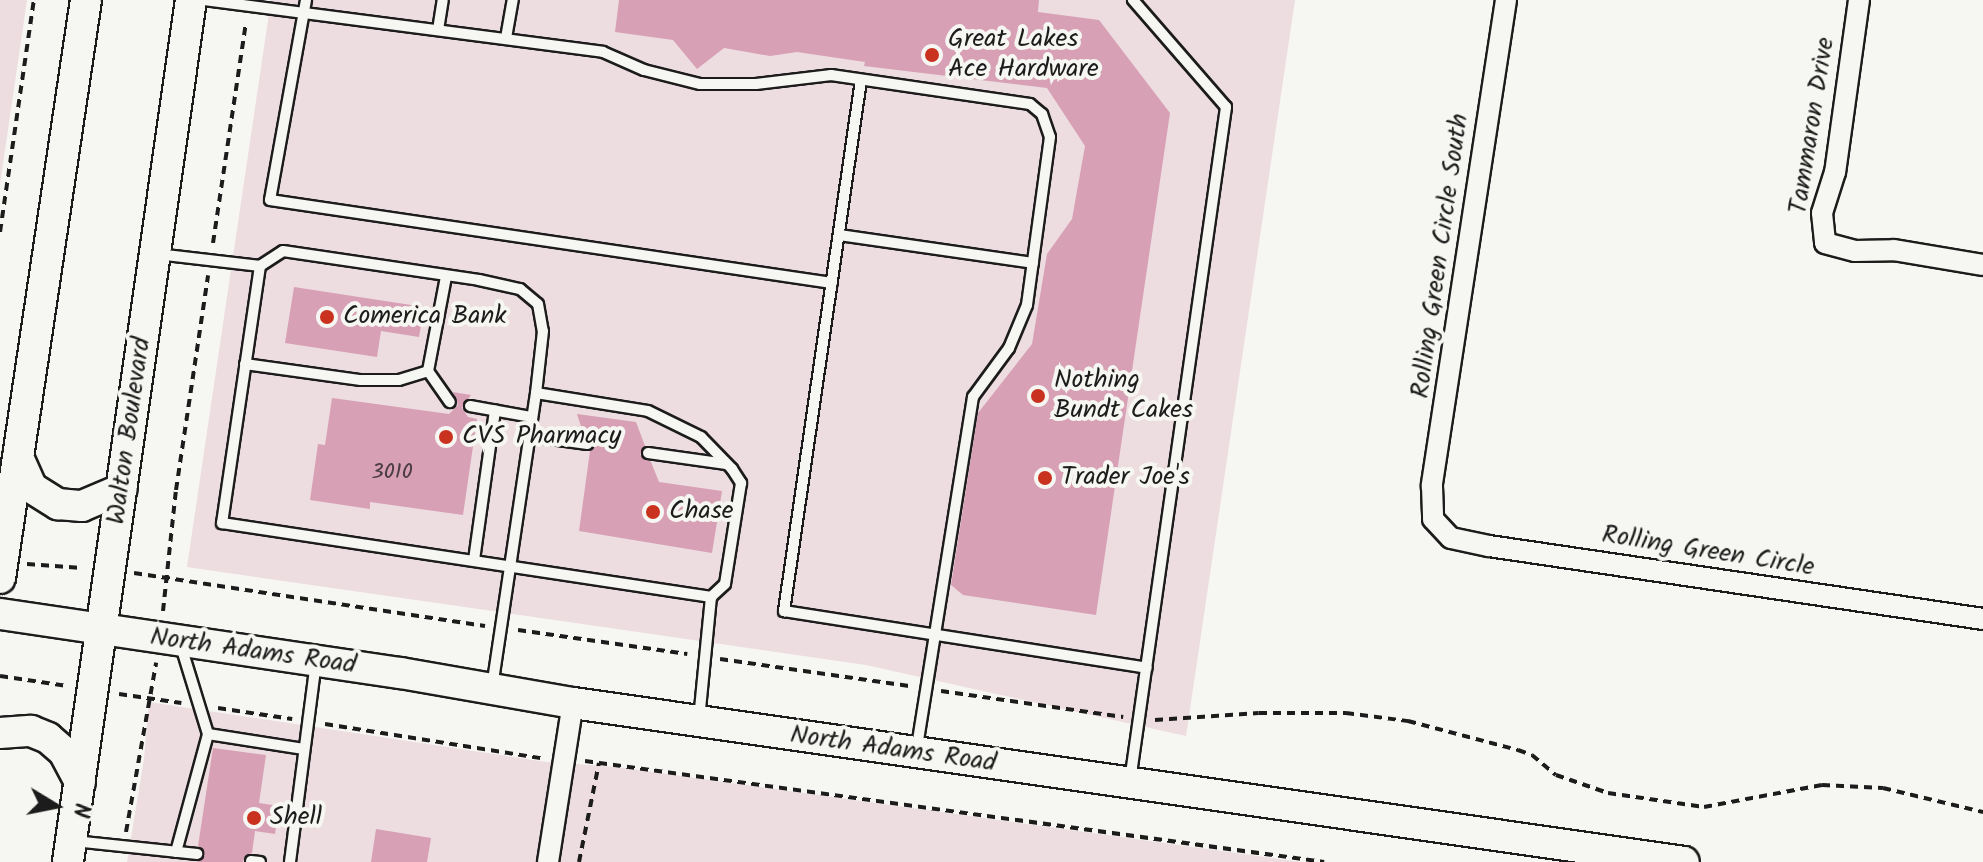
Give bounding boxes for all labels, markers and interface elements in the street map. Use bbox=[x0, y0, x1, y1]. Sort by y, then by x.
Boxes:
place label: Great Lakes Ace Hardware bbox=[948, 24, 1099, 86]
street label: Tammaron Drive bbox=[1784, 35, 1842, 217]
marker: Great Lakes Ace Hardware bbox=[923, 46, 941, 64]
street label: Rolling Green Circle South bbox=[1406, 112, 1476, 400]
place label: Comerica Bank bbox=[343, 301, 507, 333]
marker: Comerica Bank bbox=[318, 308, 336, 326]
street label: Walton Boulevard bbox=[101, 335, 159, 527]
place label: Nothing Bundt Cakes bbox=[1054, 365, 1193, 426]
marker: Nothing Bundt Cakes bbox=[1029, 387, 1047, 405]
place label: CVS Pharmacy bbox=[462, 421, 621, 453]
marker: CVS Pharmacy bbox=[437, 428, 455, 446]
house number: 3010 bbox=[371, 460, 413, 486]
place label: Trader Joe's bbox=[1061, 462, 1190, 494]
marker: Trader Joe's bbox=[1036, 469, 1054, 487]
place label: Chase bbox=[669, 496, 733, 528]
marker: Chase bbox=[644, 503, 662, 521]
street label: Rolling Green Circle bbox=[1600, 520, 1816, 584]
street label: North Adams Road bbox=[148, 622, 358, 682]
street label: North Adams Road bbox=[788, 720, 998, 780]
north arrow bbox=[16, 766, 96, 846]
text: N bbox=[62, 800, 99, 820]
place label: Shell bbox=[270, 802, 322, 834]
marker: Shell bbox=[245, 809, 263, 827]

